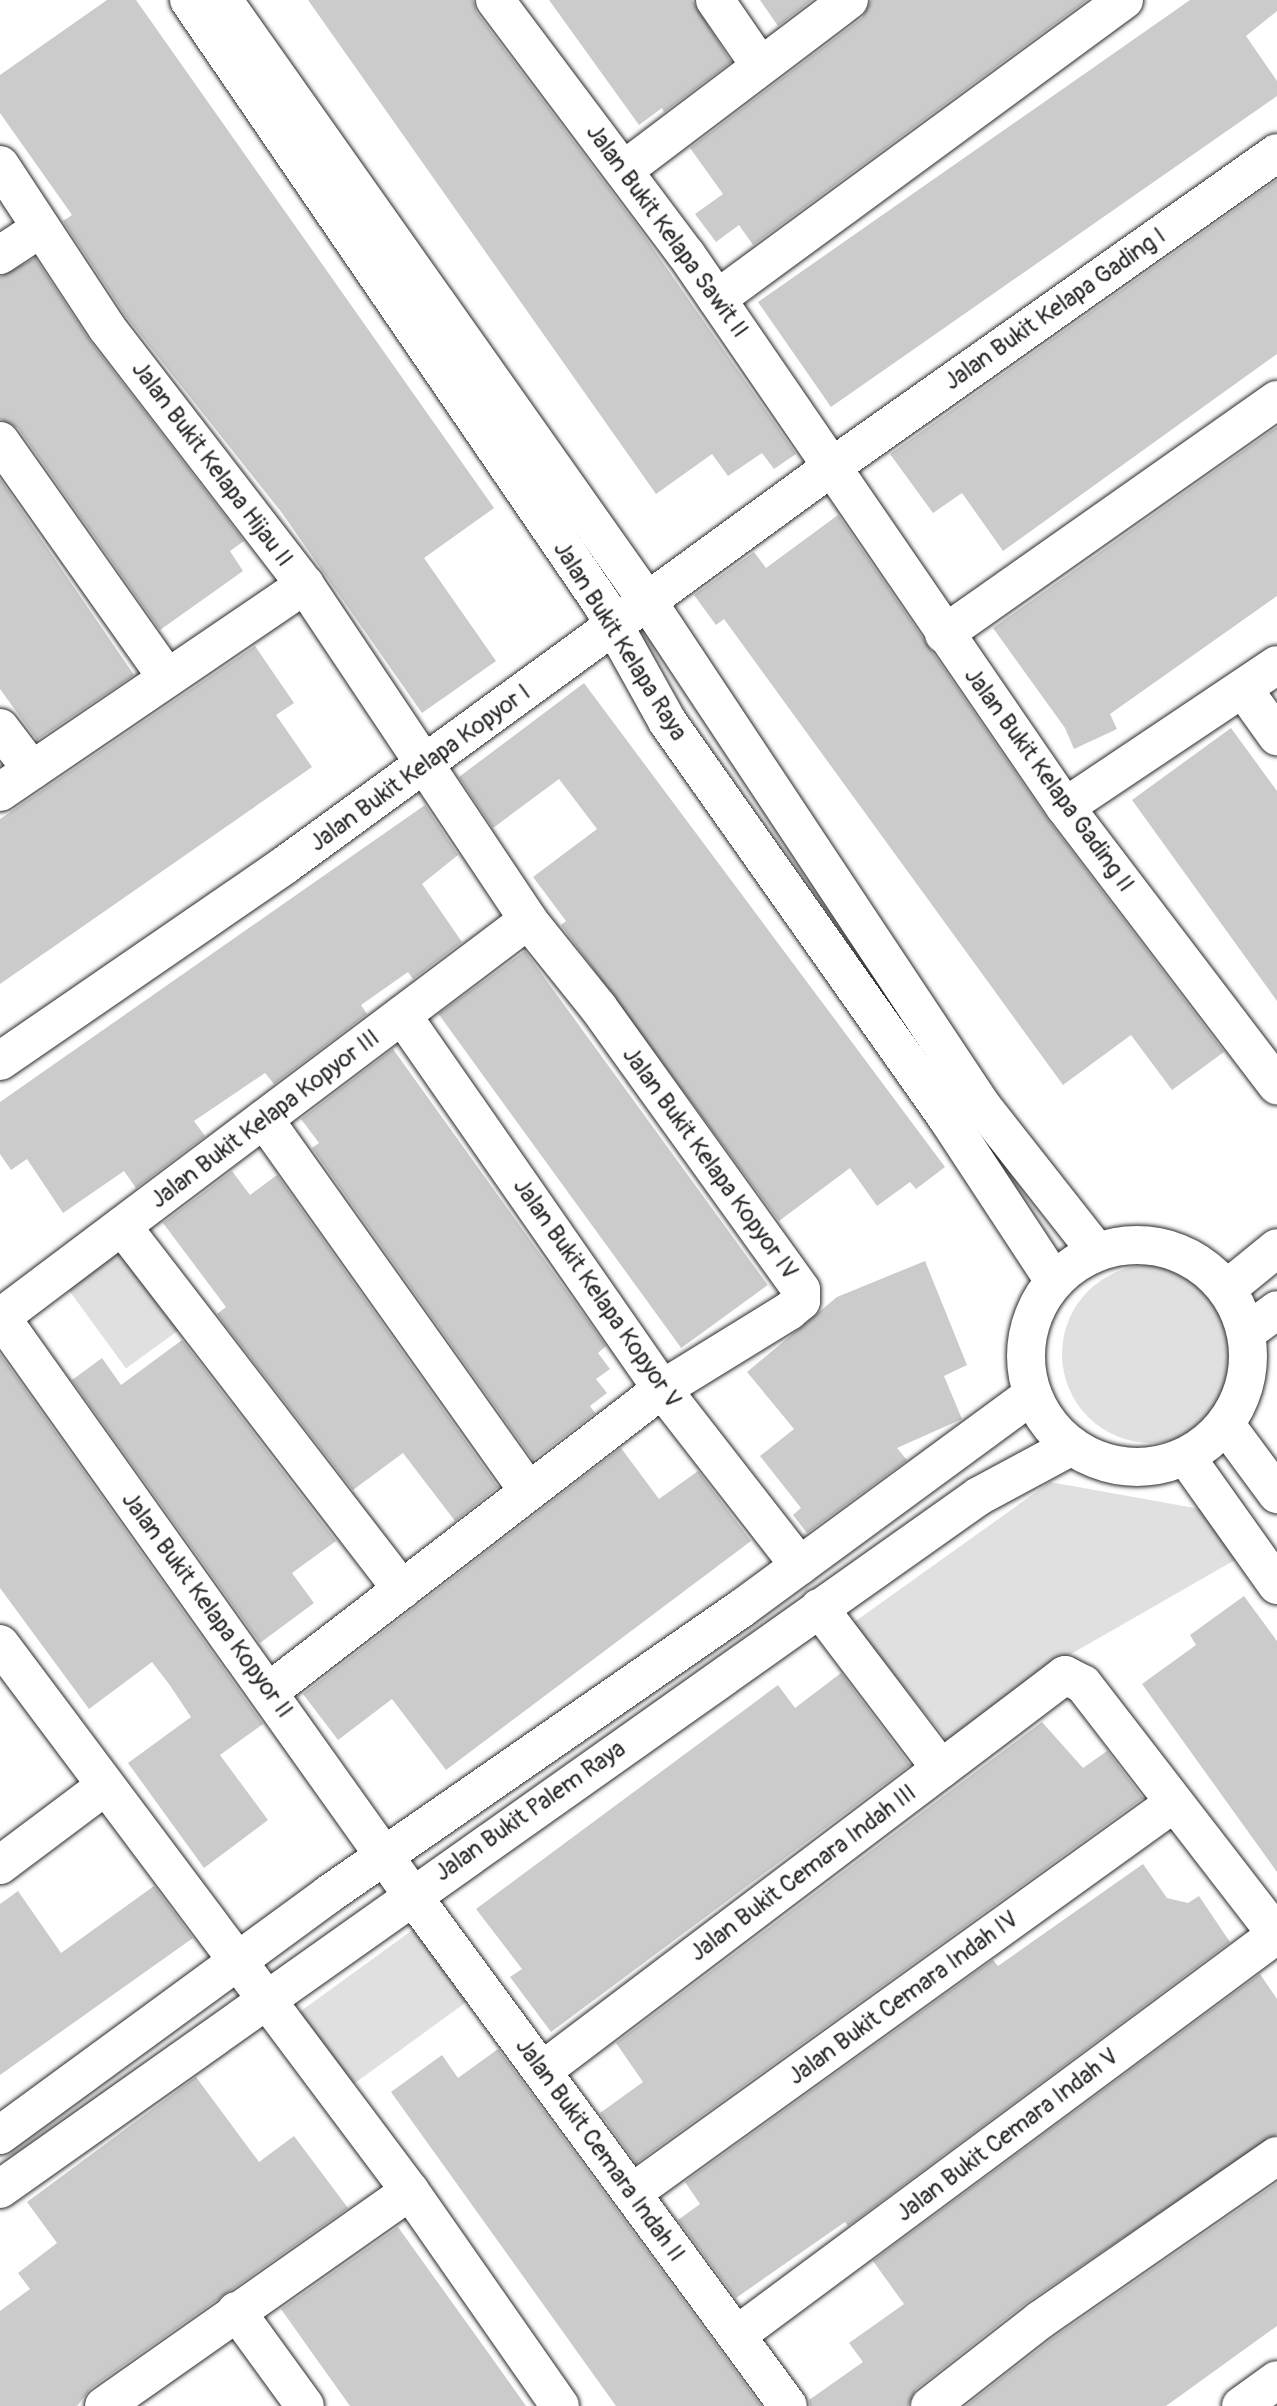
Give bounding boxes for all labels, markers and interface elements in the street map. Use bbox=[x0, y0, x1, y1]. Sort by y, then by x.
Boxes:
street label: Jalan Bukit Kelapa Sawit II bbox=[580, 118, 754, 344]
street label: Jalan Bukit Kelapa Gading I bbox=[939, 222, 1171, 396]
street label: Jalan Bukit Kelapa Hijau II bbox=[125, 355, 299, 573]
street label: Jalan Bukit Kelapa Raya bbox=[547, 536, 693, 746]
street label: Jalan Bukit Kelapa Gading II bbox=[958, 662, 1140, 898]
street label: Jalan Bukit Kelapa Kopyor I bbox=[304, 678, 536, 858]
street label: Jalan Bukit Kelapa Kopyor III bbox=[145, 1023, 385, 1215]
street label: Jalan Bukit Kelapa Kopyor IV bbox=[616, 1041, 804, 1285]
street label: Jalan Bukit Kelapa Kopyor V bbox=[507, 1173, 687, 1413]
street label: Jalan Bukit Kelapa Kopyor II bbox=[115, 1486, 299, 1724]
street label: Jalan Bukit Palem Raya bbox=[429, 1734, 631, 1888]
street label: Jalan Bukit Cemara Indah III bbox=[684, 1778, 922, 1968]
street label: Jalan Bukit Cemara Indah IV bbox=[782, 1905, 1024, 2091]
street label: Jalan Bukit Cemara Indah II bbox=[509, 2033, 691, 2267]
street label: Jalan Bukit Cemara Indah V bbox=[890, 2042, 1124, 2228]

